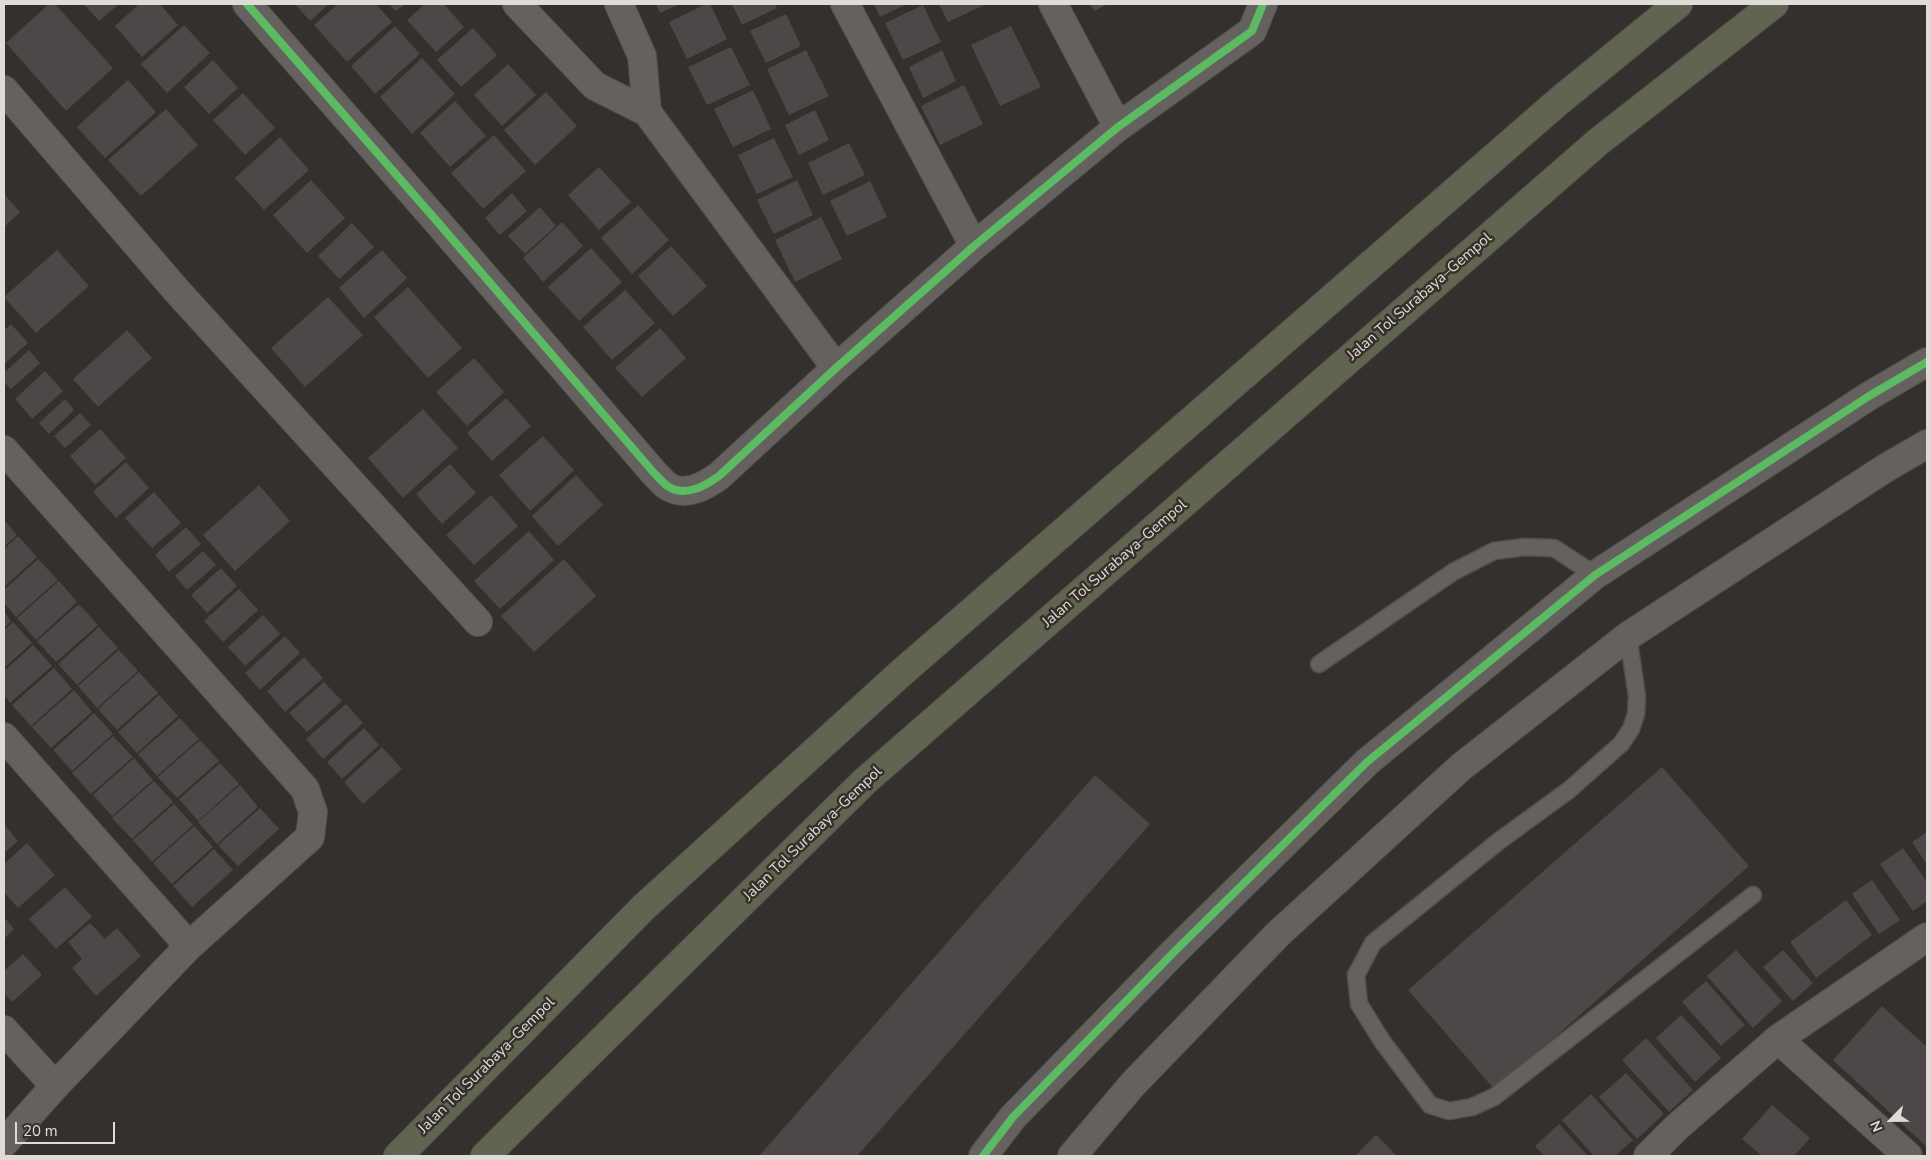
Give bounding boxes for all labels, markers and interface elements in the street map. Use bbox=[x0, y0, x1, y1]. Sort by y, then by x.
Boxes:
street label: Jalan Tol Surabaya–Gempol bbox=[1344, 229, 1496, 365]
street label: Jalan Tol Surabaya–Gempol bbox=[1039, 496, 1191, 632]
street label: Jalan Tol Surabaya–Gempol bbox=[740, 763, 886, 905]
street label: Jalan Tol Surabaya–Gempol bbox=[415, 994, 559, 1138]
north arrow bbox=[1866, 1095, 1916, 1145]
scale bar bbox=[18, 1112, 118, 1144]
text: N bbox=[1866, 1118, 1888, 1135]
text: 20 m bbox=[23, 1121, 58, 1141]

